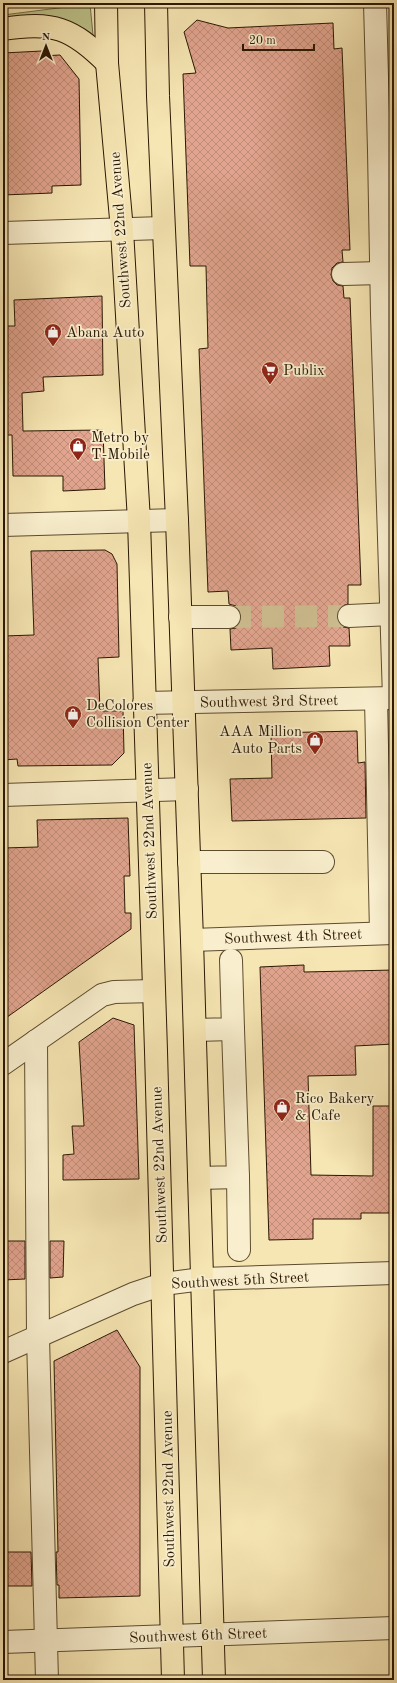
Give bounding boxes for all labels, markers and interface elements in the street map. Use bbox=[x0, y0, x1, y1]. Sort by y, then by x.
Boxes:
north arrow bbox=[26, 26, 66, 66]
scale bar bbox=[243, 26, 314, 52]
text: N bbox=[42, 32, 51, 43]
text: 20 m bbox=[249, 35, 276, 47]
street label: Southwest 22nd Avenue bbox=[109, 151, 134, 309]
shop icon: Abana Auto bbox=[43, 322, 63, 347]
place label: Abana Auto bbox=[66, 326, 144, 341]
supermarket icon: Publix bbox=[260, 360, 280, 385]
place label: Publix bbox=[283, 364, 325, 379]
place label: Metro by T-Mobile bbox=[91, 431, 150, 463]
shop icon: Metro by T-Mobile bbox=[68, 436, 88, 461]
street label: Southwest 3rd Street bbox=[200, 694, 338, 711]
place label: DeColores Collision Center bbox=[86, 699, 189, 731]
shop icon: DeColores Collision Center bbox=[63, 704, 83, 729]
place label: AAA Million Auto Parts bbox=[219, 725, 302, 757]
shop icon: AAA Million Auto Parts bbox=[305, 730, 325, 755]
street label: Southwest 22nd Avenue bbox=[140, 762, 161, 920]
street label: Southwest 4th Street bbox=[224, 928, 362, 947]
street label: Southwest 22nd Avenue bbox=[150, 1086, 171, 1244]
place label: Rico Bakery & Cafe bbox=[295, 1092, 375, 1124]
shop icon: Rico Bakery & Cafe bbox=[272, 1097, 292, 1122]
street label: Southwest 5th Street bbox=[171, 1270, 309, 1293]
street label: Southwest 22nd Avenue bbox=[161, 1410, 178, 1568]
street label: Southwest 6th Street bbox=[129, 1627, 267, 1646]

